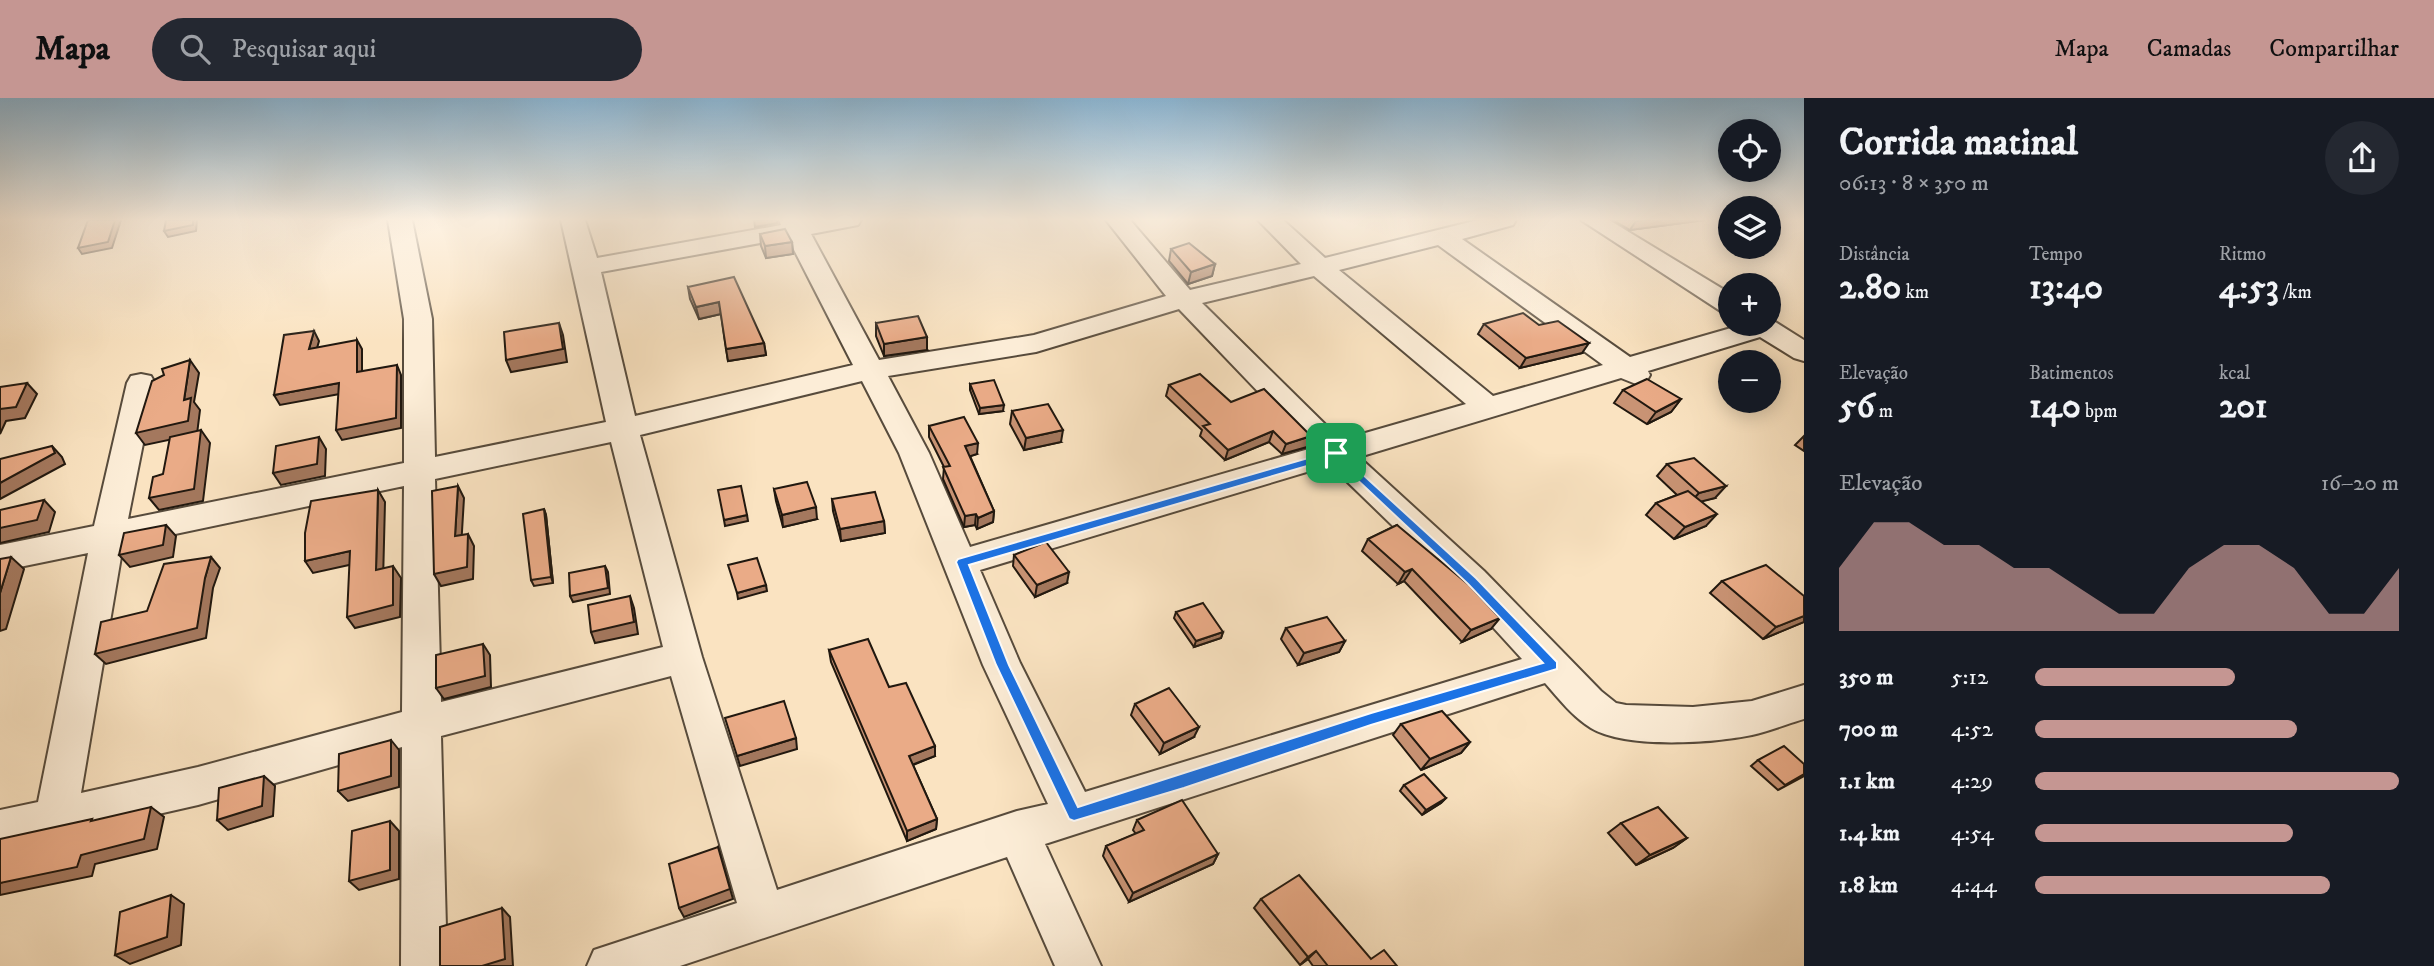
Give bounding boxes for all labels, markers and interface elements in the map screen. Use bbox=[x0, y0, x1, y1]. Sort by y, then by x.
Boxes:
search box bbox=[152, 18, 642, 81]
text: Mapa bbox=[35, 29, 110, 70]
icon: search bbox=[176, 30, 214, 68]
text: Pesquisar aqui bbox=[232, 33, 376, 66]
text: Mapa bbox=[2054, 34, 2109, 64]
text: Camadas bbox=[2147, 34, 2231, 64]
text: Compartilhar bbox=[2269, 34, 2399, 64]
map controls bbox=[1718, 119, 1781, 413]
button: locate bbox=[1718, 119, 1781, 182]
text: Corrida matinal bbox=[1839, 119, 2078, 167]
button: share bbox=[2325, 121, 2399, 195]
text: 06:13 · 8 × 350 m bbox=[1839, 169, 1989, 198]
button: layers bbox=[1718, 196, 1781, 259]
text: Distância bbox=[1839, 243, 1910, 266]
text: Tempo bbox=[2029, 243, 2082, 266]
text: Ritmo bbox=[2219, 243, 2266, 266]
text: 2.80 bbox=[1839, 266, 1901, 310]
text: 13:40 bbox=[2029, 266, 2103, 310]
text: 4:53 bbox=[2219, 266, 2279, 310]
button: + bbox=[1718, 273, 1781, 336]
text: km bbox=[1901, 281, 1929, 304]
text: /km bbox=[2279, 281, 2312, 304]
button: − bbox=[1718, 350, 1781, 413]
text: Elevação bbox=[1839, 362, 1908, 385]
text: Batimentos bbox=[2029, 362, 2114, 385]
text: kcal bbox=[2219, 362, 2250, 385]
text: 56 bbox=[1839, 385, 1875, 429]
text: 140 bbox=[2029, 385, 2081, 429]
text: 201 bbox=[2219, 385, 2268, 429]
text: m bbox=[1875, 400, 1893, 423]
text: bpm bbox=[2081, 400, 2118, 423]
pin bbox=[1306, 423, 1366, 483]
icon: arrive bbox=[1317, 434, 1355, 472]
text: Elevação bbox=[1839, 469, 1922, 498]
text: 16–20 m bbox=[2321, 469, 2399, 498]
text: 350 m bbox=[1839, 663, 1894, 692]
text: 5:12 bbox=[1951, 663, 1988, 692]
text: 700 m bbox=[1839, 715, 1898, 744]
text: 4:52 bbox=[1951, 715, 1993, 744]
text: 1.1 km bbox=[1839, 767, 1895, 796]
text: 4:29 bbox=[1951, 767, 1993, 796]
text: 1.4 km bbox=[1839, 819, 1900, 848]
text: 4:54 bbox=[1951, 819, 1994, 848]
text: 1.8 km bbox=[1839, 871, 1898, 900]
text: 4:44 bbox=[1951, 871, 1997, 900]

